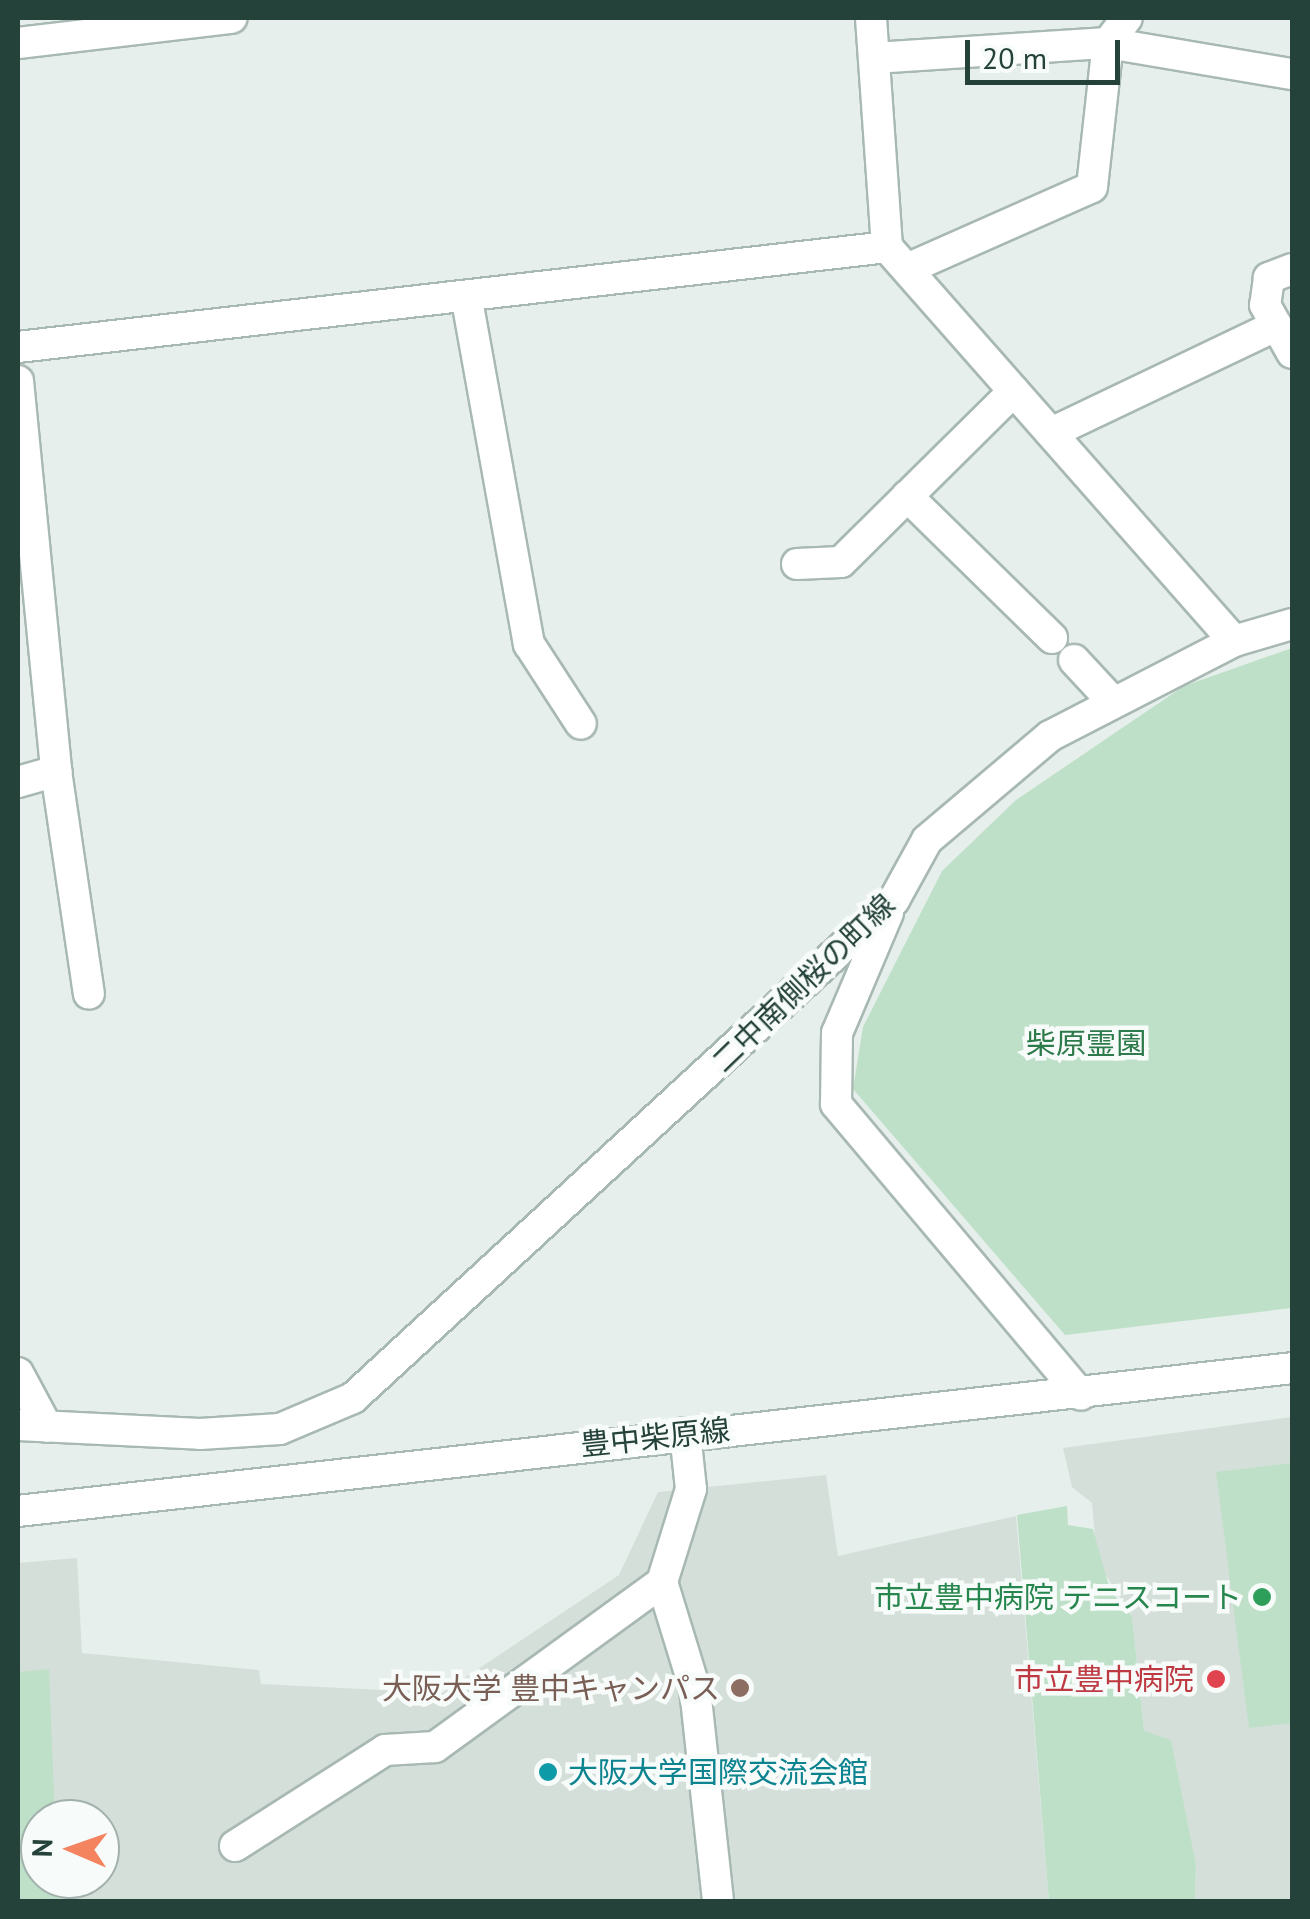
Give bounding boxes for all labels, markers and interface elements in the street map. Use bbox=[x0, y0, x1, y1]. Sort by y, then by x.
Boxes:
scale bar bbox=[970, 20, 1125, 82]
text: 20 m bbox=[982, 38, 1047, 77]
street label: 二中南側桜の町線 bbox=[704, 887, 902, 1079]
park label: 柴原霊園 bbox=[1026, 1025, 1146, 1061]
street label: 豊中柴原線 bbox=[579, 1411, 731, 1463]
place label: 市立豊中病院 テニスコート bbox=[874, 1579, 1242, 1615]
marker: 市立豊中病院 テニスコート bbox=[1251, 1586, 1273, 1608]
place label: 市立豊中病院 bbox=[1014, 1661, 1194, 1697]
marker: 市立豊中病院 bbox=[1203, 1666, 1229, 1692]
place label: 大阪大学 豊中キャンパス bbox=[382, 1670, 720, 1706]
marker: 大阪大学 豊中キャンパス bbox=[729, 1677, 751, 1699]
place label: 大阪大学国際交流会館 bbox=[568, 1754, 868, 1790]
marker: 大阪大学国際交流会館 bbox=[537, 1761, 559, 1783]
north arrow bbox=[20, 1799, 120, 1899]
text: N bbox=[23, 1838, 60, 1858]

